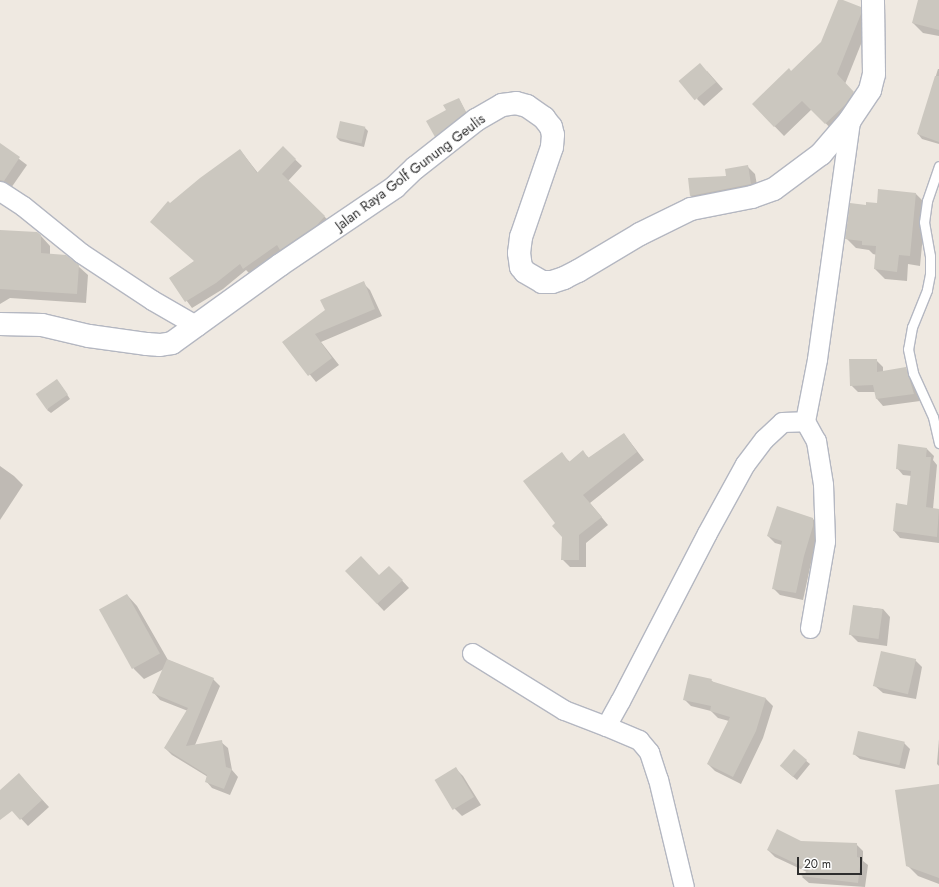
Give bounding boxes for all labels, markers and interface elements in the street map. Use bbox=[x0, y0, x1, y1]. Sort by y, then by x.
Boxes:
street label: Jalan Raya Golf Gunung Geulis bbox=[332, 110, 488, 234]
scale bar bbox=[799, 849, 864, 875]
text: 20 m bbox=[804, 855, 831, 873]

